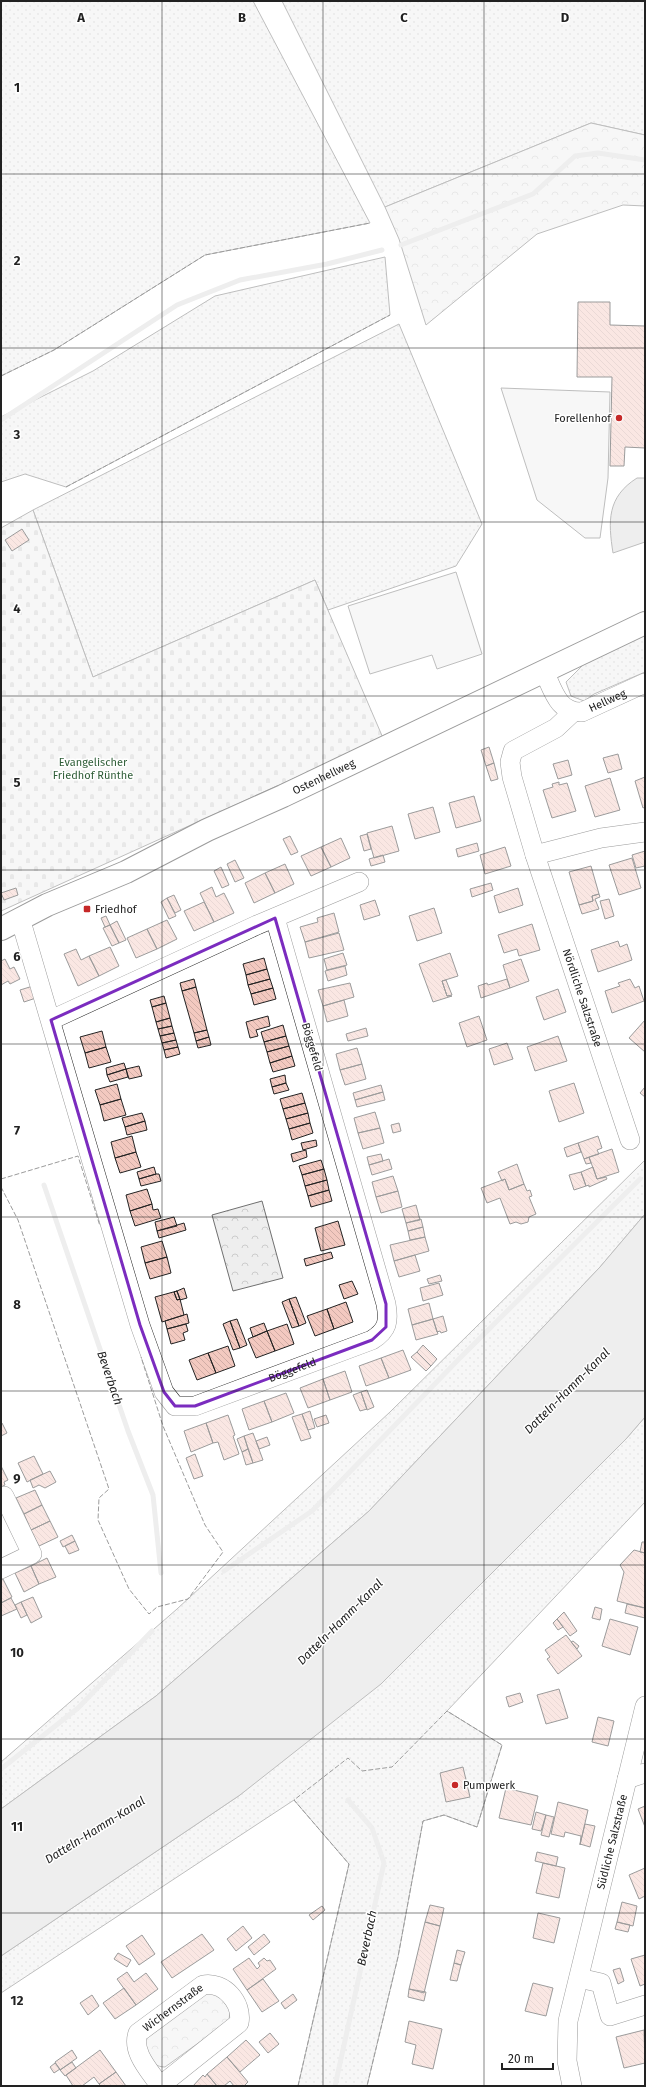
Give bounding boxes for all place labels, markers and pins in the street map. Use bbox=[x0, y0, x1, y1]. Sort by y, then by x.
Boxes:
place label: Forellenhof bbox=[554, 412, 612, 425]
marker: Forellenhof bbox=[614, 413, 624, 423]
place label: Friedhof bbox=[95, 903, 138, 916]
marker: Friedhof bbox=[82, 904, 92, 914]
place label: Pumpwerk bbox=[463, 1779, 516, 1792]
marker: Pumpwerk bbox=[450, 1780, 460, 1790]

